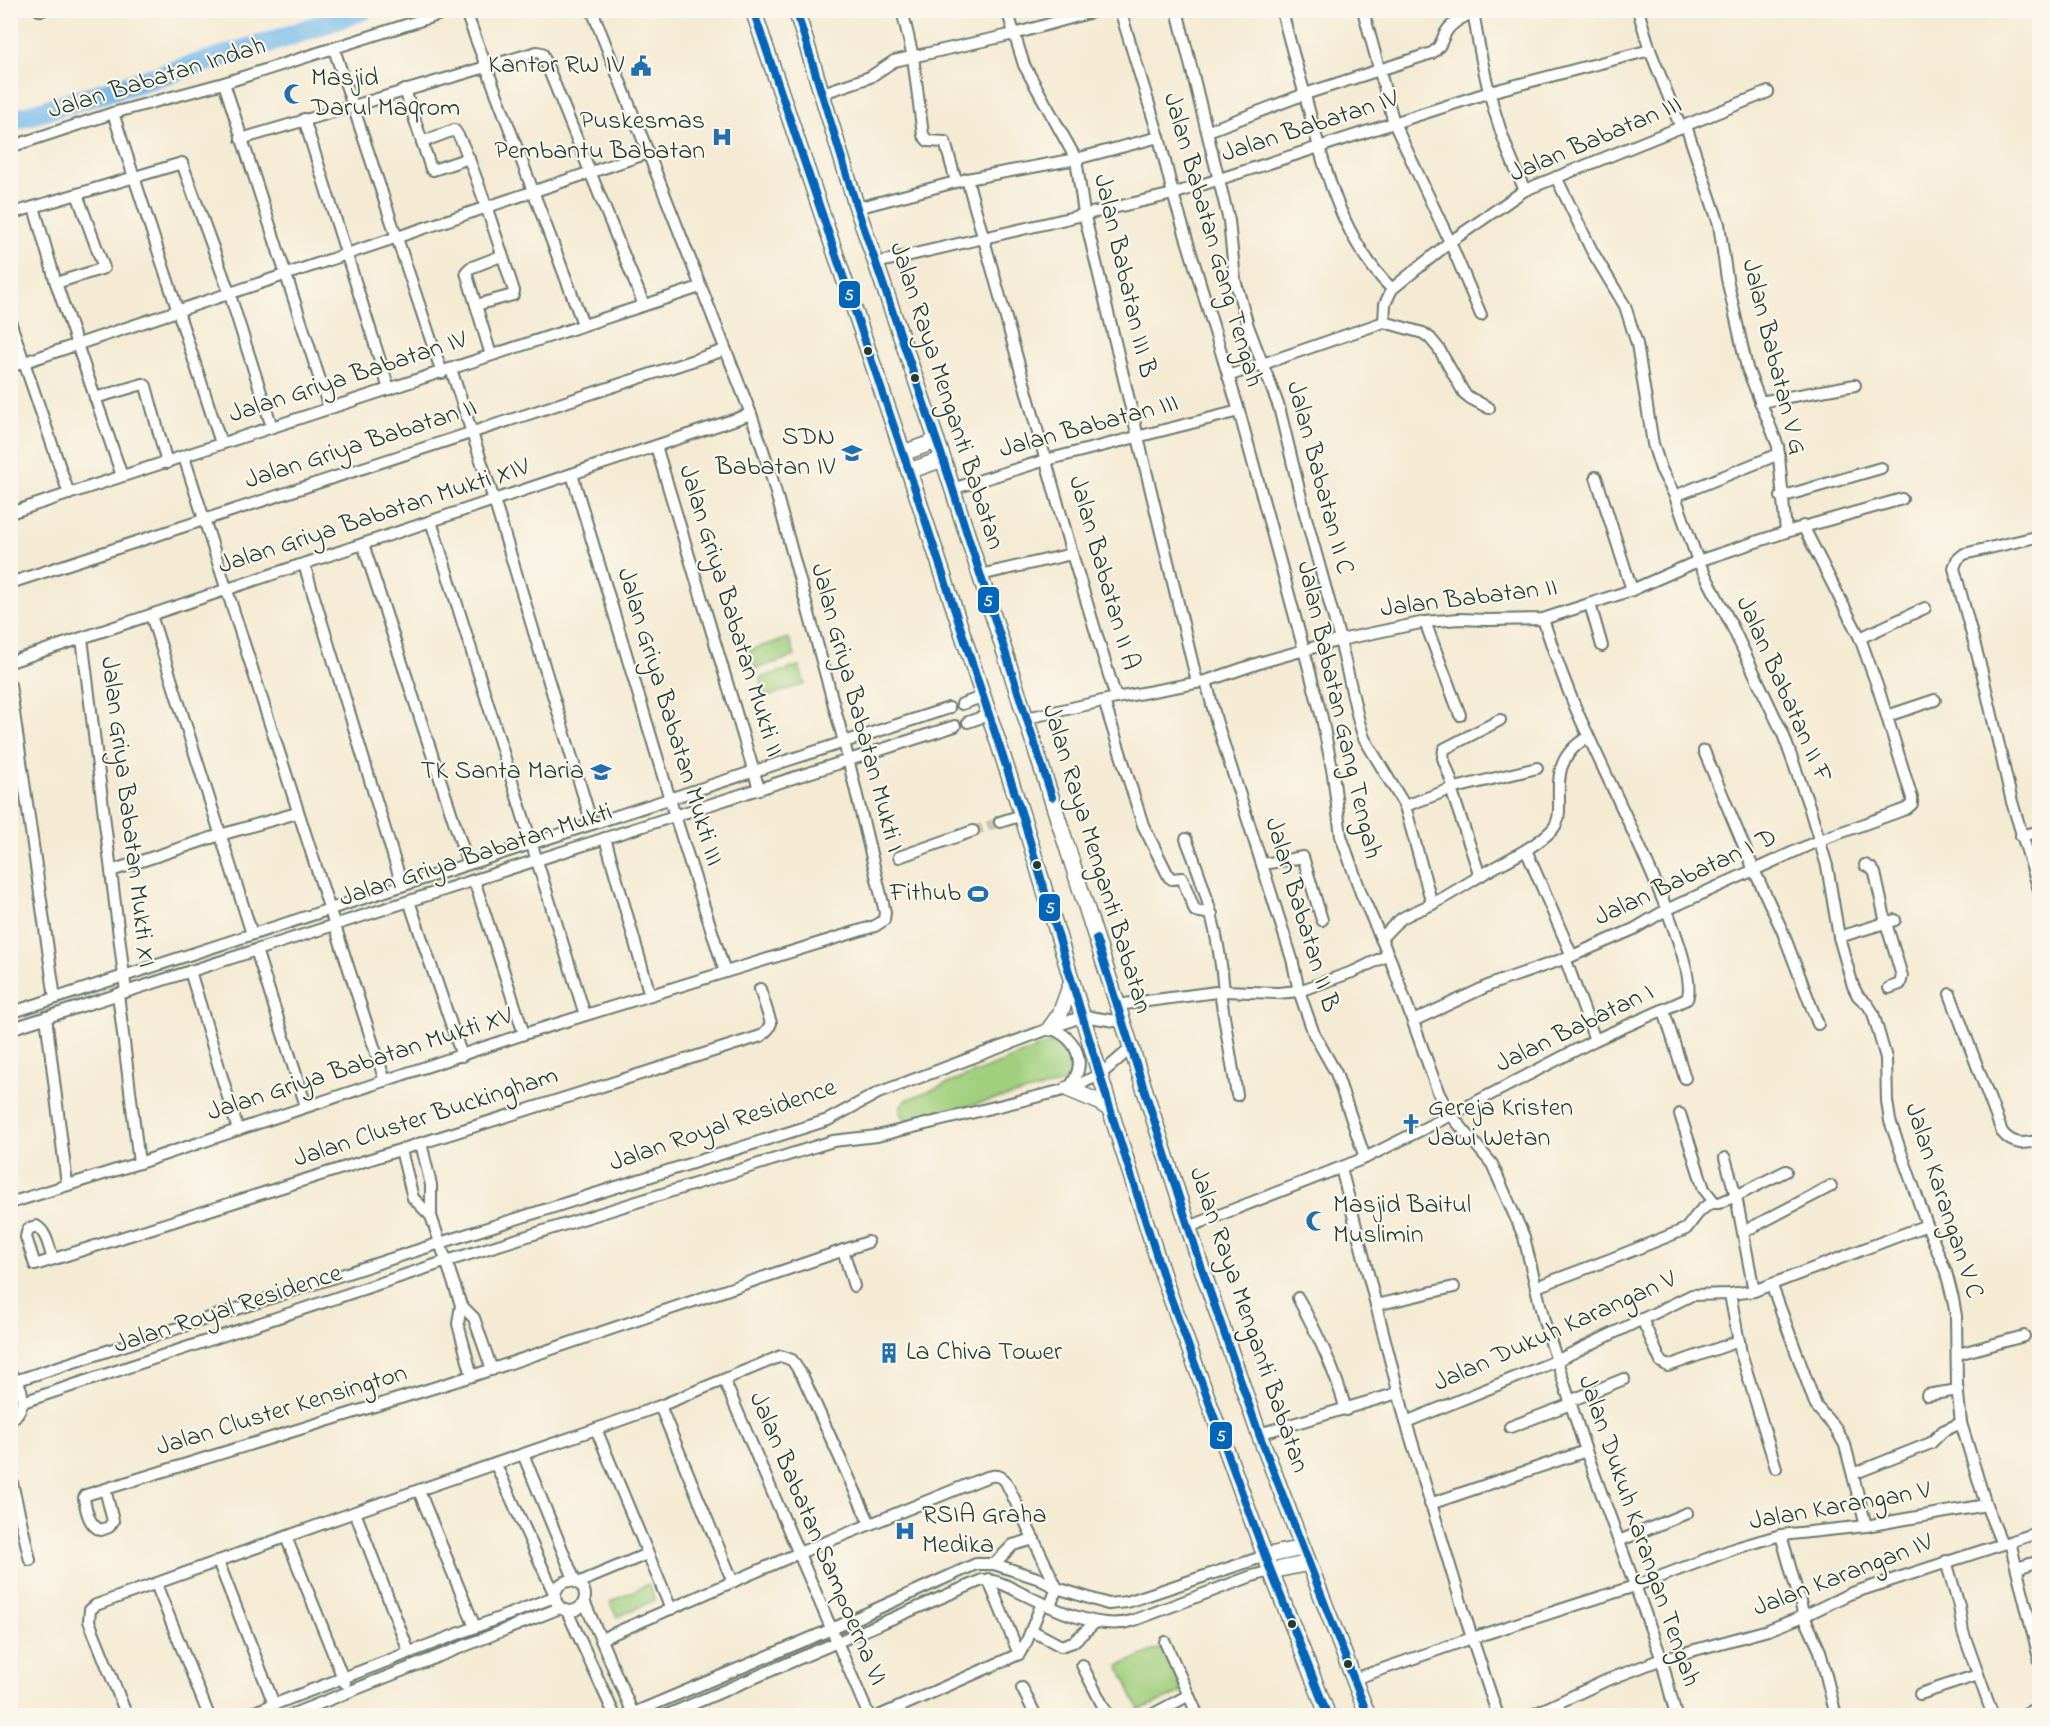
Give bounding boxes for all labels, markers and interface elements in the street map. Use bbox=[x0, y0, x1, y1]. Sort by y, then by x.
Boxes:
street label: Jalan Babatan Indah bbox=[43, 28, 271, 130]
place label: Kantor RW IV bbox=[488, 47, 625, 85]
public building icon: Kantor RW IV bbox=[629, 54, 653, 78]
place label: Masjid Darul Maqrom bbox=[310, 60, 460, 128]
street label: Jalan Babatan IV bbox=[1217, 80, 1404, 174]
mosque icon: Masjid Darul Maqrom bbox=[282, 82, 306, 106]
street label: Jalan Babatan III bbox=[1504, 87, 1688, 193]
street label: Jalan Babatan Gang Tengah bbox=[1152, 88, 1272, 392]
place label: Puskesmas Pembantu Babatan bbox=[494, 103, 705, 171]
hospital icon: Puskesmas Pembantu Babatan bbox=[710, 125, 734, 149]
street label: Jalan Babatan III B bbox=[1082, 170, 1166, 382]
street label: Jalan Raya Menganti Babatan bbox=[878, 237, 1014, 555]
street label: Jalan Babatan V G bbox=[1730, 255, 1816, 459]
line badge: 5 bbox=[838, 280, 861, 309]
text: 5 bbox=[844, 284, 854, 308]
street label: Jalan Griya Babatan IV bbox=[224, 321, 473, 434]
unlabelled marker bbox=[862, 345, 874, 357]
unlabelled marker bbox=[909, 372, 921, 384]
street label: Jalan Babatan II C bbox=[1275, 377, 1363, 579]
street label: Jalan Babatan III bbox=[995, 385, 1183, 469]
street label: Jalan Griya Babatan II bbox=[240, 390, 482, 500]
place label: SDN Babatan IV bbox=[714, 419, 836, 487]
school or university icon: SDN Babatan IV bbox=[840, 441, 864, 465]
street label: Jalan Griya Babatan Mukti XIV bbox=[214, 448, 535, 585]
street label: Jalan Griya Babatan Mukti II bbox=[667, 460, 793, 762]
street label: Jalan Babatan II A bbox=[1057, 471, 1149, 675]
street label: Jalan Babatan Gang Tengah bbox=[1285, 557, 1391, 863]
street label: Jalan Griya Babatan Mukti I bbox=[799, 559, 913, 857]
street label: Jalan Griya Babatan Mukti III bbox=[605, 563, 733, 871]
street label: Jalan Babatan II bbox=[1378, 569, 1560, 629]
line badge: 5 bbox=[977, 586, 1000, 614]
text: 5 bbox=[983, 590, 993, 614]
street label: Jalan Babatan II F bbox=[1725, 590, 1841, 790]
street label: Jalan Griya Babatan Mukti XI bbox=[89, 654, 165, 970]
street label: Jalan Raya Menganti Babatan bbox=[1031, 700, 1161, 1018]
place label: TK Santa Maria bbox=[421, 753, 584, 791]
school or university icon: TK Santa Maria bbox=[589, 760, 613, 784]
street label: Jalan Griya Babatan Mukti bbox=[334, 794, 618, 918]
street label: Jalan Babatan II B bbox=[1253, 813, 1349, 1017]
street label: Jalan Babatan I D bbox=[1588, 819, 1784, 937]
unlabelled marker bbox=[1031, 859, 1043, 871]
place label: Fithub bbox=[889, 875, 961, 913]
sports icon: Fithub bbox=[966, 882, 990, 906]
line badge: 5 bbox=[1038, 893, 1061, 922]
text: 5 bbox=[1045, 897, 1055, 921]
street label: Jalan Babatan I bbox=[1489, 974, 1661, 1084]
street label: Jalan Griya Babatan Mukti XV bbox=[202, 997, 518, 1132]
street label: Jalan Cluster Buckingham bbox=[289, 1057, 563, 1179]
street label: Jalan Royal Residence bbox=[604, 1069, 842, 1183]
place label: Gereja Kristen Jawi Wetan bbox=[1428, 1090, 1573, 1158]
street label: Jalan Karangan V C bbox=[1893, 1098, 1993, 1304]
church icon: Gereja Kristen Jawi Wetan bbox=[1399, 1112, 1423, 1136]
street label: Jalan Raya Menganti Babatan bbox=[1178, 1162, 1318, 1478]
place label: Masjid Baitul Muslimin bbox=[1333, 1187, 1471, 1255]
mosque icon: Masjid Baitul Muslimin bbox=[1304, 1209, 1328, 1233]
street label: Jalan Royal Residence bbox=[109, 1255, 347, 1365]
street label: Jalan Dukuh Karangan V bbox=[1427, 1261, 1683, 1403]
place label: La Chiva Tower bbox=[906, 1334, 1063, 1372]
building icon: La Chiva Tower bbox=[877, 1341, 901, 1365]
street label: Jalan Cluster Kensington bbox=[152, 1355, 412, 1467]
street label: Jalan Dukuh Karangan Tengah bbox=[1567, 1370, 1709, 1692]
street label: Jalan Babatan Sampoerna VI bbox=[738, 1386, 896, 1692]
line badge: 5 bbox=[1209, 1421, 1233, 1450]
text: 5 bbox=[1216, 1425, 1226, 1449]
street label: Jalan Karangan V bbox=[1746, 1472, 1934, 1542]
place label: RSIA Graha Medika bbox=[922, 1497, 1047, 1565]
hospital icon: RSIA Graha Medika bbox=[893, 1519, 917, 1543]
street label: Jalan Karangan IV bbox=[1748, 1524, 1939, 1628]
unlabelled marker bbox=[1286, 1618, 1298, 1630]
unlabelled marker bbox=[1342, 1658, 1354, 1670]

